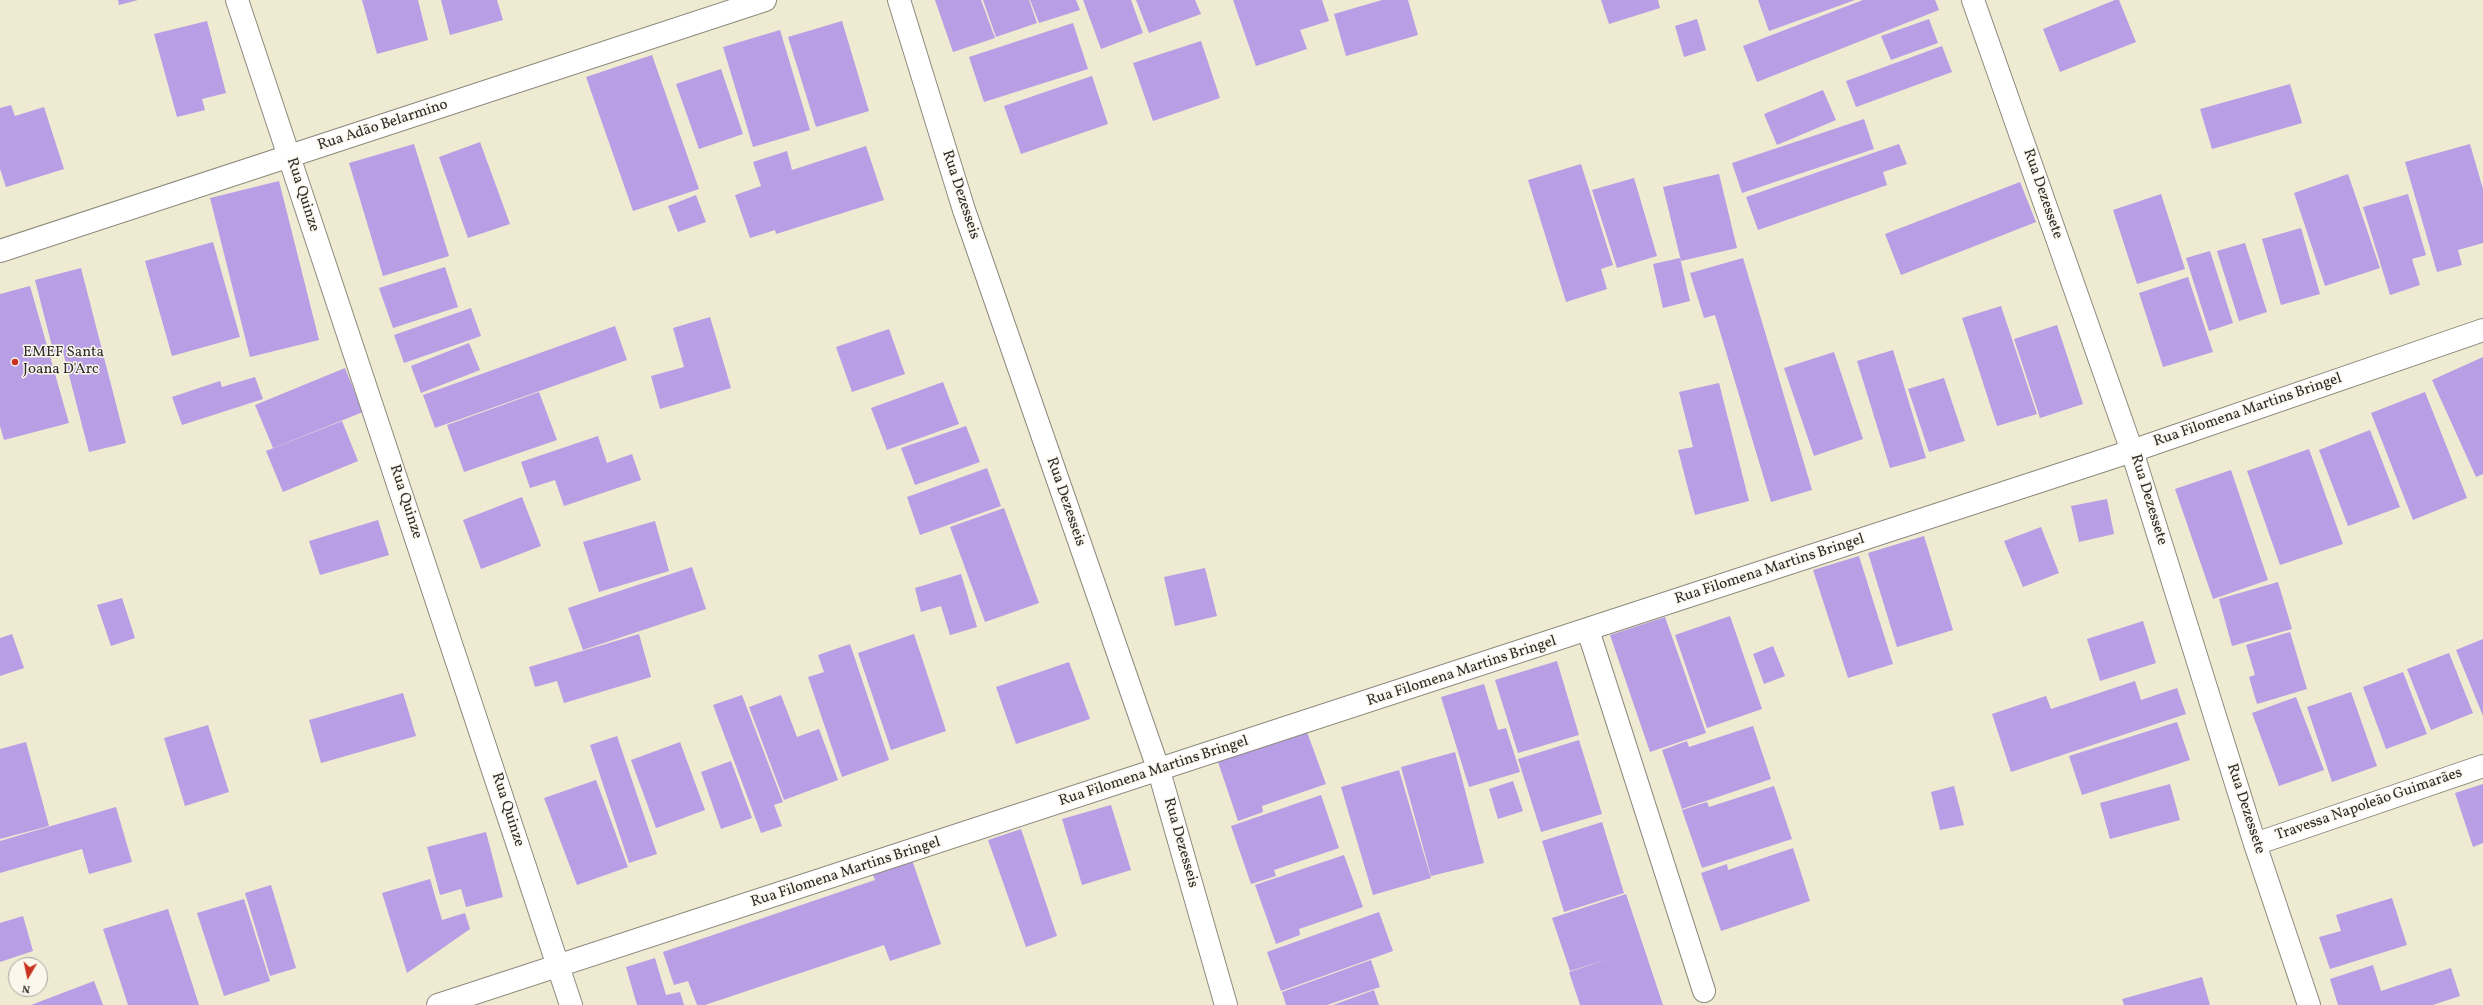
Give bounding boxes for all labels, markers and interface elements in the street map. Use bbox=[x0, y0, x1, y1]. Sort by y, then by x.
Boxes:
street label: Rua Adão Belarmino bbox=[316, 96, 450, 156]
street label: Rua Dezessete bbox=[2018, 147, 2066, 241]
street label: Rua Dezesseis bbox=[937, 148, 983, 242]
street label: Rua Quinze bbox=[282, 156, 322, 234]
place label: EMEF Santa Joana D'Arc bbox=[23, 344, 104, 379]
marker: EMEF Santa Joana D'Arc bbox=[10, 357, 20, 367]
street label: Rua Filomena Martins Bringel bbox=[2151, 370, 2345, 452]
street label: Rua Dezessete bbox=[2126, 452, 2170, 548]
street label: Rua Dezesseis bbox=[1041, 455, 1089, 549]
street label: Rua Quinze bbox=[385, 463, 425, 541]
street label: Rua Filomena Martins Bringel bbox=[1673, 531, 1867, 609]
street label: Rua Filomena Martins Bringel bbox=[1365, 633, 1559, 711]
street label: Rua Filomena Martins Bringel bbox=[1057, 733, 1251, 811]
street label: Rua Dezessete bbox=[2222, 761, 2268, 857]
street label: Travessa Napoleão Guimarães bbox=[2273, 764, 2465, 846]
street label: Rua Quinze bbox=[487, 771, 527, 849]
street label: Rua Dezesseis bbox=[1159, 796, 1201, 890]
street label: Rua Filomena Martins Bringel bbox=[749, 834, 943, 912]
north arrow bbox=[8, 957, 48, 997]
text: N bbox=[21, 980, 31, 996]

